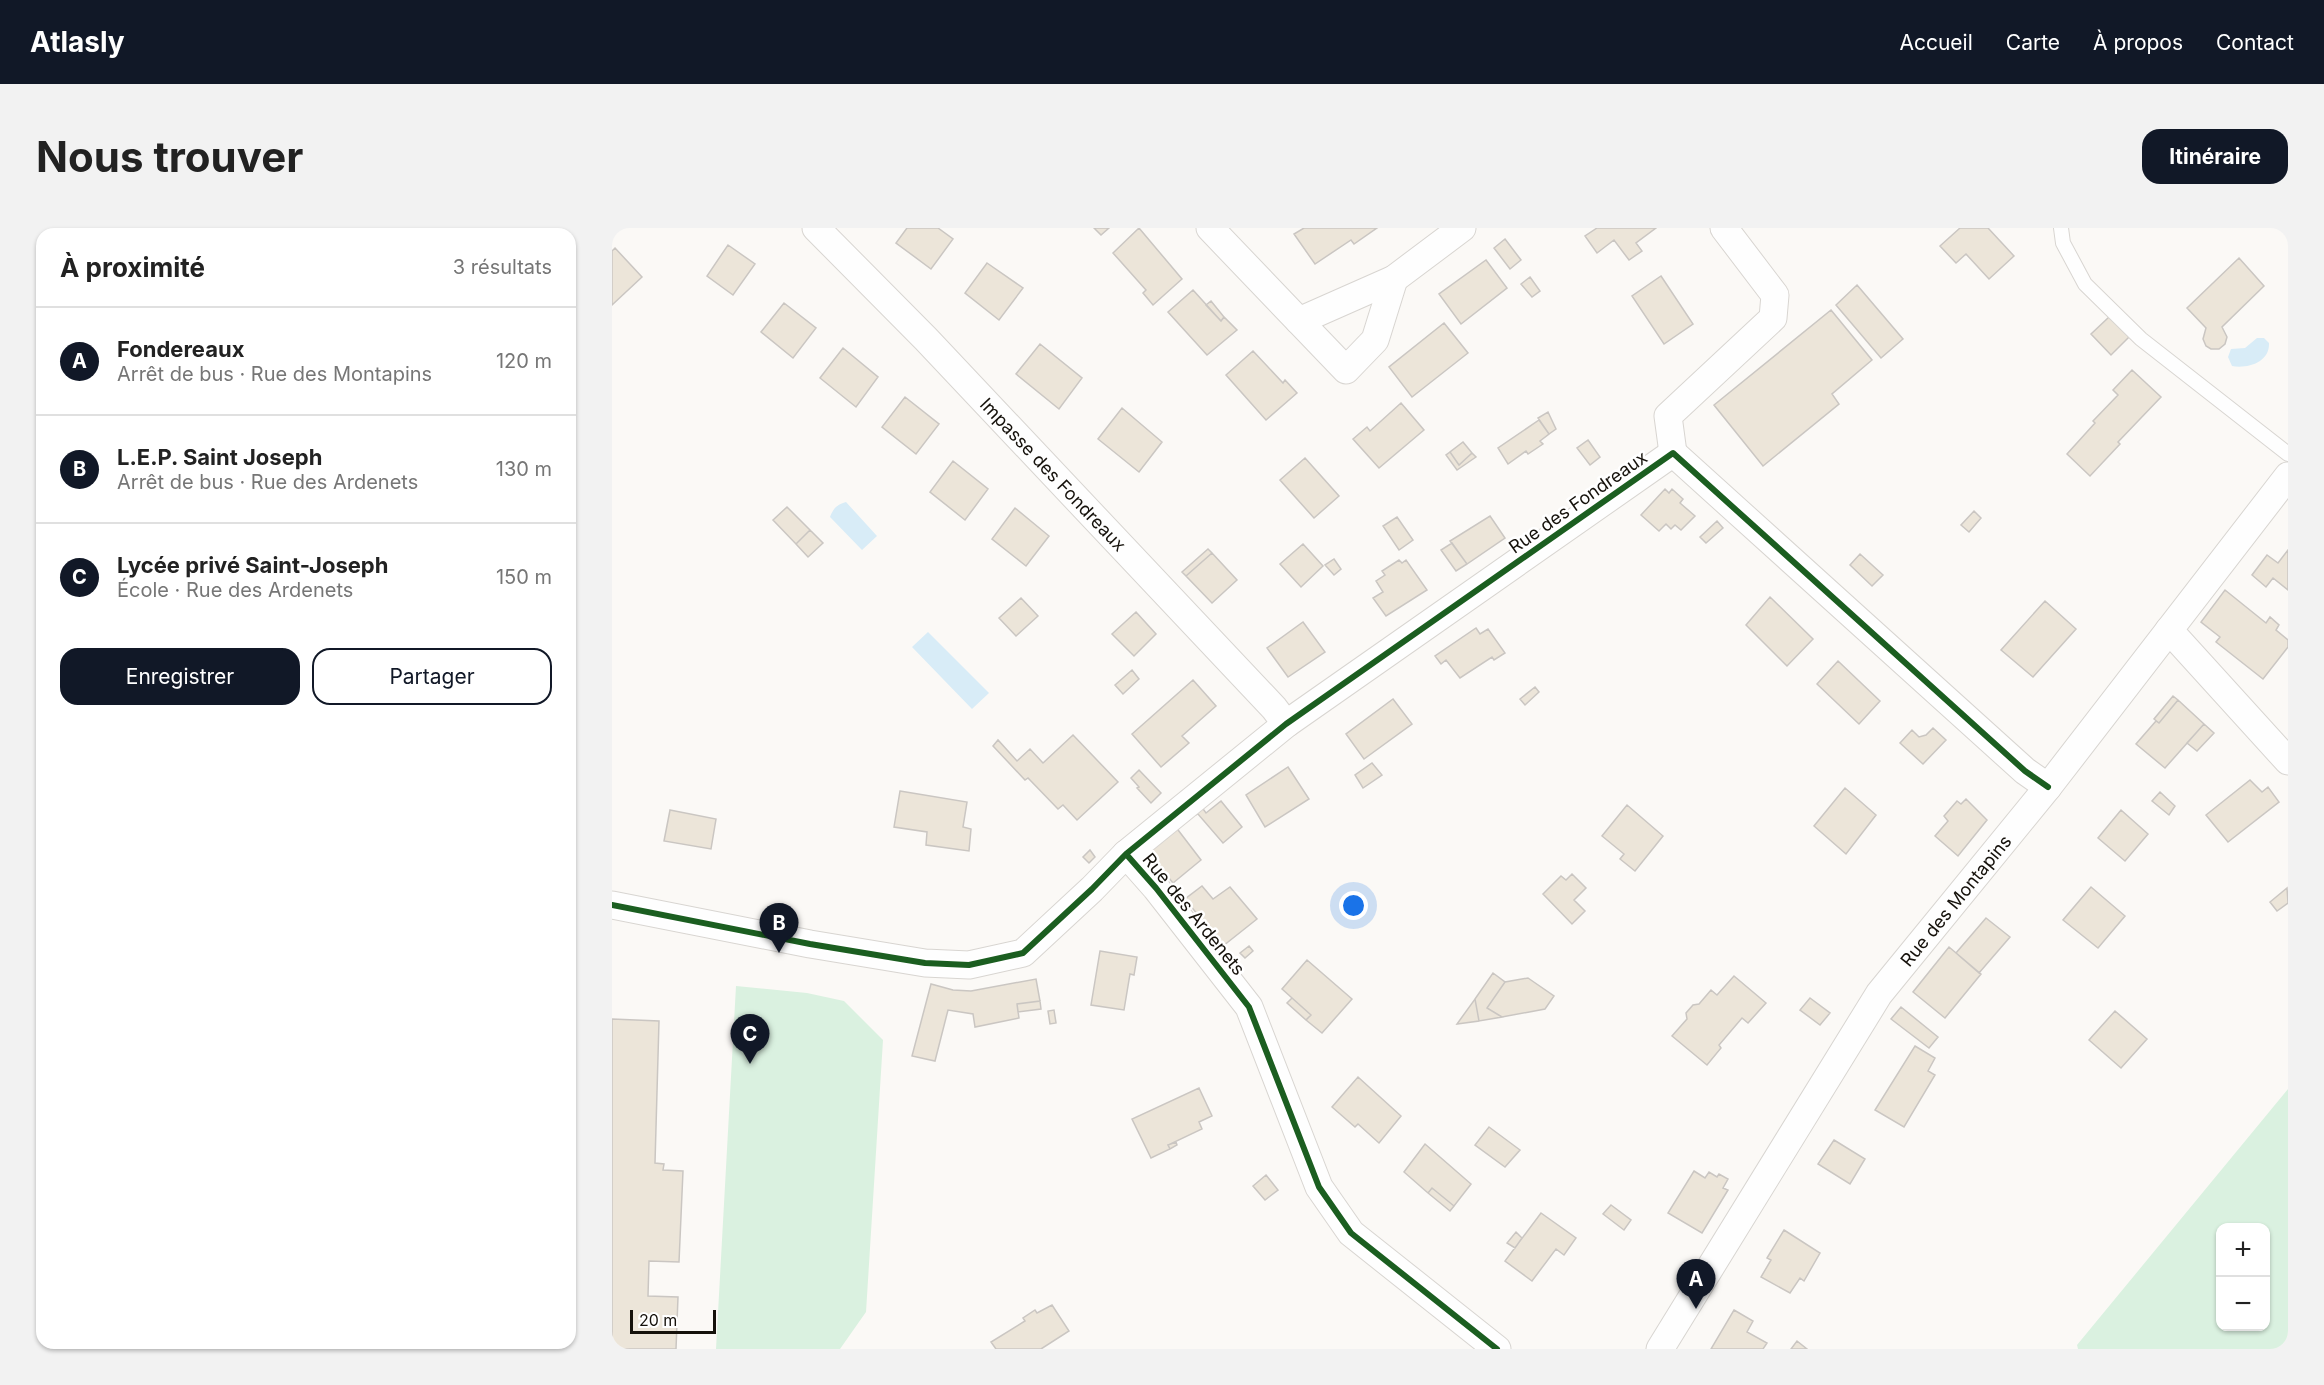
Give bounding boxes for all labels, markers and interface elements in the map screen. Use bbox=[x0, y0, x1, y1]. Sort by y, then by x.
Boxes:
text: Atlasly bbox=[30, 25, 125, 59]
text: Accueil bbox=[1899, 30, 1973, 55]
text: Carte bbox=[2006, 30, 2060, 55]
text: À propos bbox=[2093, 30, 2183, 55]
text: Contact bbox=[2216, 30, 2294, 55]
button: Itinéraire bbox=[2142, 129, 2288, 184]
text: Nous trouver bbox=[36, 131, 303, 182]
text: À proximité bbox=[60, 252, 205, 283]
text: 3 résultats bbox=[453, 255, 552, 279]
text: Fondereaux bbox=[117, 336, 244, 362]
text: A bbox=[72, 349, 87, 373]
text: 120 m bbox=[496, 349, 552, 373]
text: Arrêt de bus · Rue des Montapins bbox=[117, 362, 432, 386]
street label: Impasse des Fondreaux bbox=[976, 393, 1131, 555]
text: L.E.P. Saint Joseph bbox=[117, 444, 322, 470]
street label: Rue des Fondreaux bbox=[1505, 446, 1651, 558]
text: B bbox=[73, 457, 86, 481]
text: 130 m bbox=[496, 457, 552, 481]
text: Arrêt de bus · Rue des Ardenets bbox=[117, 470, 418, 494]
text: Lycée privé Saint-Joseph bbox=[117, 552, 388, 578]
text: C bbox=[72, 565, 87, 589]
text: 150 m bbox=[496, 565, 552, 589]
text: École · Rue des Ardenets bbox=[117, 578, 353, 602]
button: Enregistrer bbox=[60, 648, 300, 705]
button: Partager bbox=[312, 648, 552, 705]
street label: Rue des Montapins bbox=[1896, 830, 2015, 970]
street label: Rue des Ardenets bbox=[1138, 849, 1250, 979]
your location bbox=[1339, 891, 1368, 920]
pin: B bbox=[760, 904, 798, 953]
pin: C bbox=[730, 1014, 770, 1064]
map controls bbox=[2216, 1223, 2270, 1331]
button: + bbox=[2216, 1223, 2270, 1277]
pin: A bbox=[1676, 1260, 1716, 1309]
button: − bbox=[2216, 1277, 2270, 1331]
scale bar bbox=[630, 1307, 716, 1334]
text: 20 m bbox=[639, 1310, 677, 1330]

